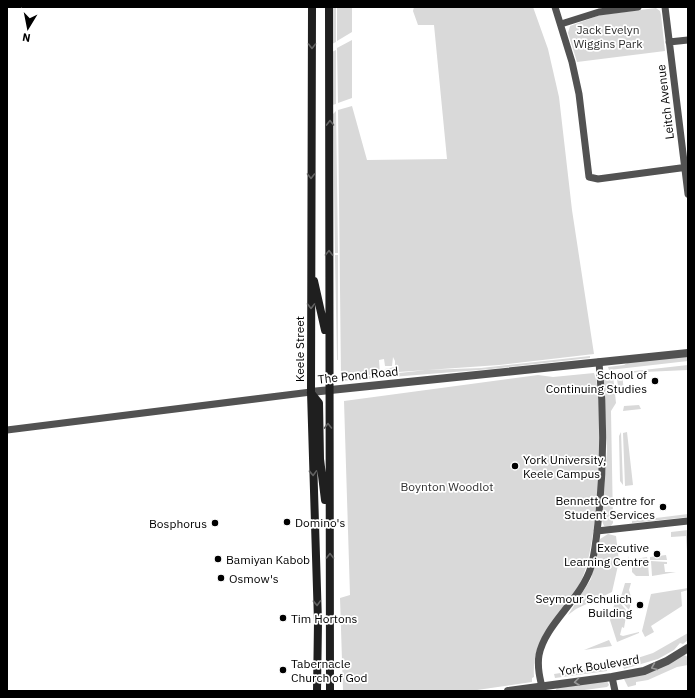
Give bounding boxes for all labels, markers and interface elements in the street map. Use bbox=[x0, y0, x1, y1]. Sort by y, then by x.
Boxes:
north arrow bbox=[8, 8, 48, 48]
park label: Jack Evelyn Wiggins Park bbox=[573, 22, 643, 51]
text: N bbox=[21, 30, 31, 45]
one-way arrow bbox=[308, 43, 316, 49]
street label: Leitch Avenue bbox=[653, 63, 677, 140]
one-way arrow bbox=[326, 120, 334, 126]
one-way arrow bbox=[307, 173, 315, 179]
one-way arrow bbox=[325, 250, 334, 256]
one-way arrow bbox=[307, 303, 315, 309]
street label: Keele Street bbox=[292, 316, 307, 382]
street label: The Pond Road bbox=[317, 363, 399, 387]
place label: School of Continuing Studies bbox=[546, 367, 647, 396]
marker: School of Continuing Studies bbox=[650, 376, 660, 386]
one-way arrow bbox=[324, 423, 333, 429]
place label: York University, Keele Campus bbox=[523, 452, 606, 481]
marker: York University, Keele Campus bbox=[510, 461, 520, 471]
one-way arrow bbox=[309, 470, 318, 476]
park label: Boynton Woodlot bbox=[401, 479, 493, 494]
place label: Bennett Centre for Student Services bbox=[555, 493, 656, 522]
marker: Bennett Centre for Student Services bbox=[658, 502, 668, 512]
place label: Domino's bbox=[295, 515, 345, 530]
place label: Bosphorus bbox=[149, 516, 207, 531]
marker: Domino's bbox=[282, 517, 292, 527]
marker: Bosphorus bbox=[210, 518, 220, 528]
place label: Executive Learning Centre bbox=[564, 540, 649, 569]
marker: Executive Learning Centre bbox=[652, 549, 662, 559]
place label: Bamiyan Kabob bbox=[226, 552, 310, 567]
one-way arrow bbox=[326, 553, 334, 559]
marker: Bamiyan Kabob bbox=[213, 554, 223, 564]
place label: Osmow's bbox=[229, 571, 279, 586]
marker: Osmow's bbox=[216, 573, 226, 583]
place label: Seymour Schulich Building bbox=[536, 591, 633, 620]
one-way arrow bbox=[313, 600, 322, 606]
marker: Seymour Schulich Building bbox=[635, 600, 645, 610]
place label: Tim Hortons bbox=[291, 611, 358, 626]
marker: Tim Hortons bbox=[278, 613, 288, 623]
street label: York Boulevard bbox=[558, 651, 640, 679]
place label: Tabernacle Church of God bbox=[291, 656, 368, 685]
one-way arrow bbox=[651, 662, 658, 670]
marker: Tabernacle Church of God bbox=[278, 665, 288, 675]
one-way arrow bbox=[574, 677, 580, 686]

